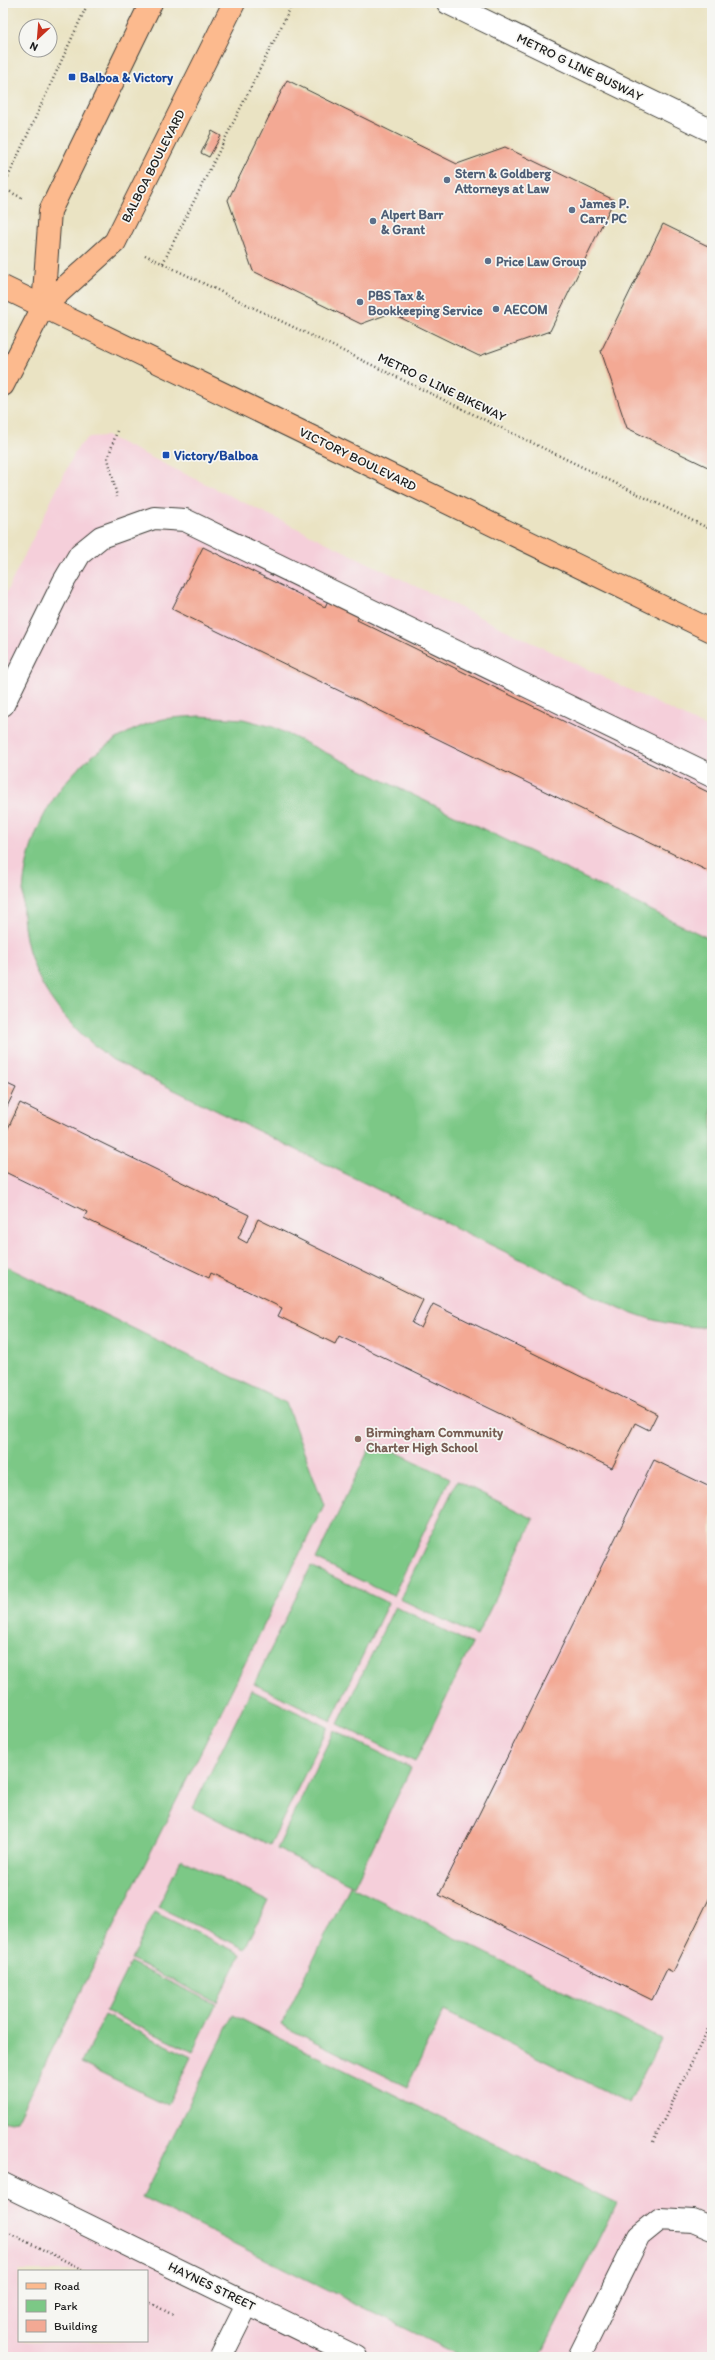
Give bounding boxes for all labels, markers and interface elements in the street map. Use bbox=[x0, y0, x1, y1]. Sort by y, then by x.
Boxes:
north arrow bbox=[18, 18, 58, 58]
street label: METRO G LINE BUSWAY bbox=[515, 30, 646, 104]
text: N bbox=[28, 39, 40, 54]
place label: Balboa & Victory bbox=[80, 70, 174, 86]
marker: Balboa & Victory bbox=[67, 72, 77, 82]
street label: BALBOA BOULEVARD bbox=[118, 107, 188, 225]
place label: Stern & Goldberg Attorneys at Law bbox=[454, 166, 551, 197]
marker: Stern & Goldberg Attorneys at Law bbox=[442, 175, 452, 185]
place label: James P. Carr, PC bbox=[579, 196, 629, 226]
marker: James P. Carr, PC bbox=[567, 205, 577, 215]
place label: Alpert Barr & Grant bbox=[380, 207, 444, 237]
marker: Alpert Barr & Grant bbox=[368, 216, 378, 226]
place label: Price Law Group bbox=[496, 254, 587, 270]
marker: Price Law Group bbox=[483, 256, 493, 266]
place label: PBS Tax & Bookkeeping Service bbox=[368, 288, 483, 319]
marker: PBS Tax & Bookkeeping Service bbox=[355, 297, 365, 307]
place label: AECOM bbox=[503, 302, 548, 317]
marker: AECOM bbox=[491, 304, 501, 314]
street label: METRO G LINE BIKEWAY bbox=[376, 349, 509, 425]
street label: VICTORY BOULEVARD bbox=[297, 424, 419, 494]
place label: Victory/Balboa bbox=[174, 448, 258, 464]
marker: Victory/Balboa bbox=[161, 450, 171, 460]
place label: Birmingham Community Charter High School bbox=[366, 1425, 504, 1456]
marker: Birmingham Community Charter High School bbox=[353, 1434, 363, 1444]
street label: HAYNES STREET bbox=[166, 2258, 259, 2314]
legend bbox=[18, 2270, 148, 2342]
text: Road bbox=[54, 2279, 80, 2293]
text: Park bbox=[54, 2299, 78, 2313]
text: Building bbox=[54, 2319, 98, 2333]

